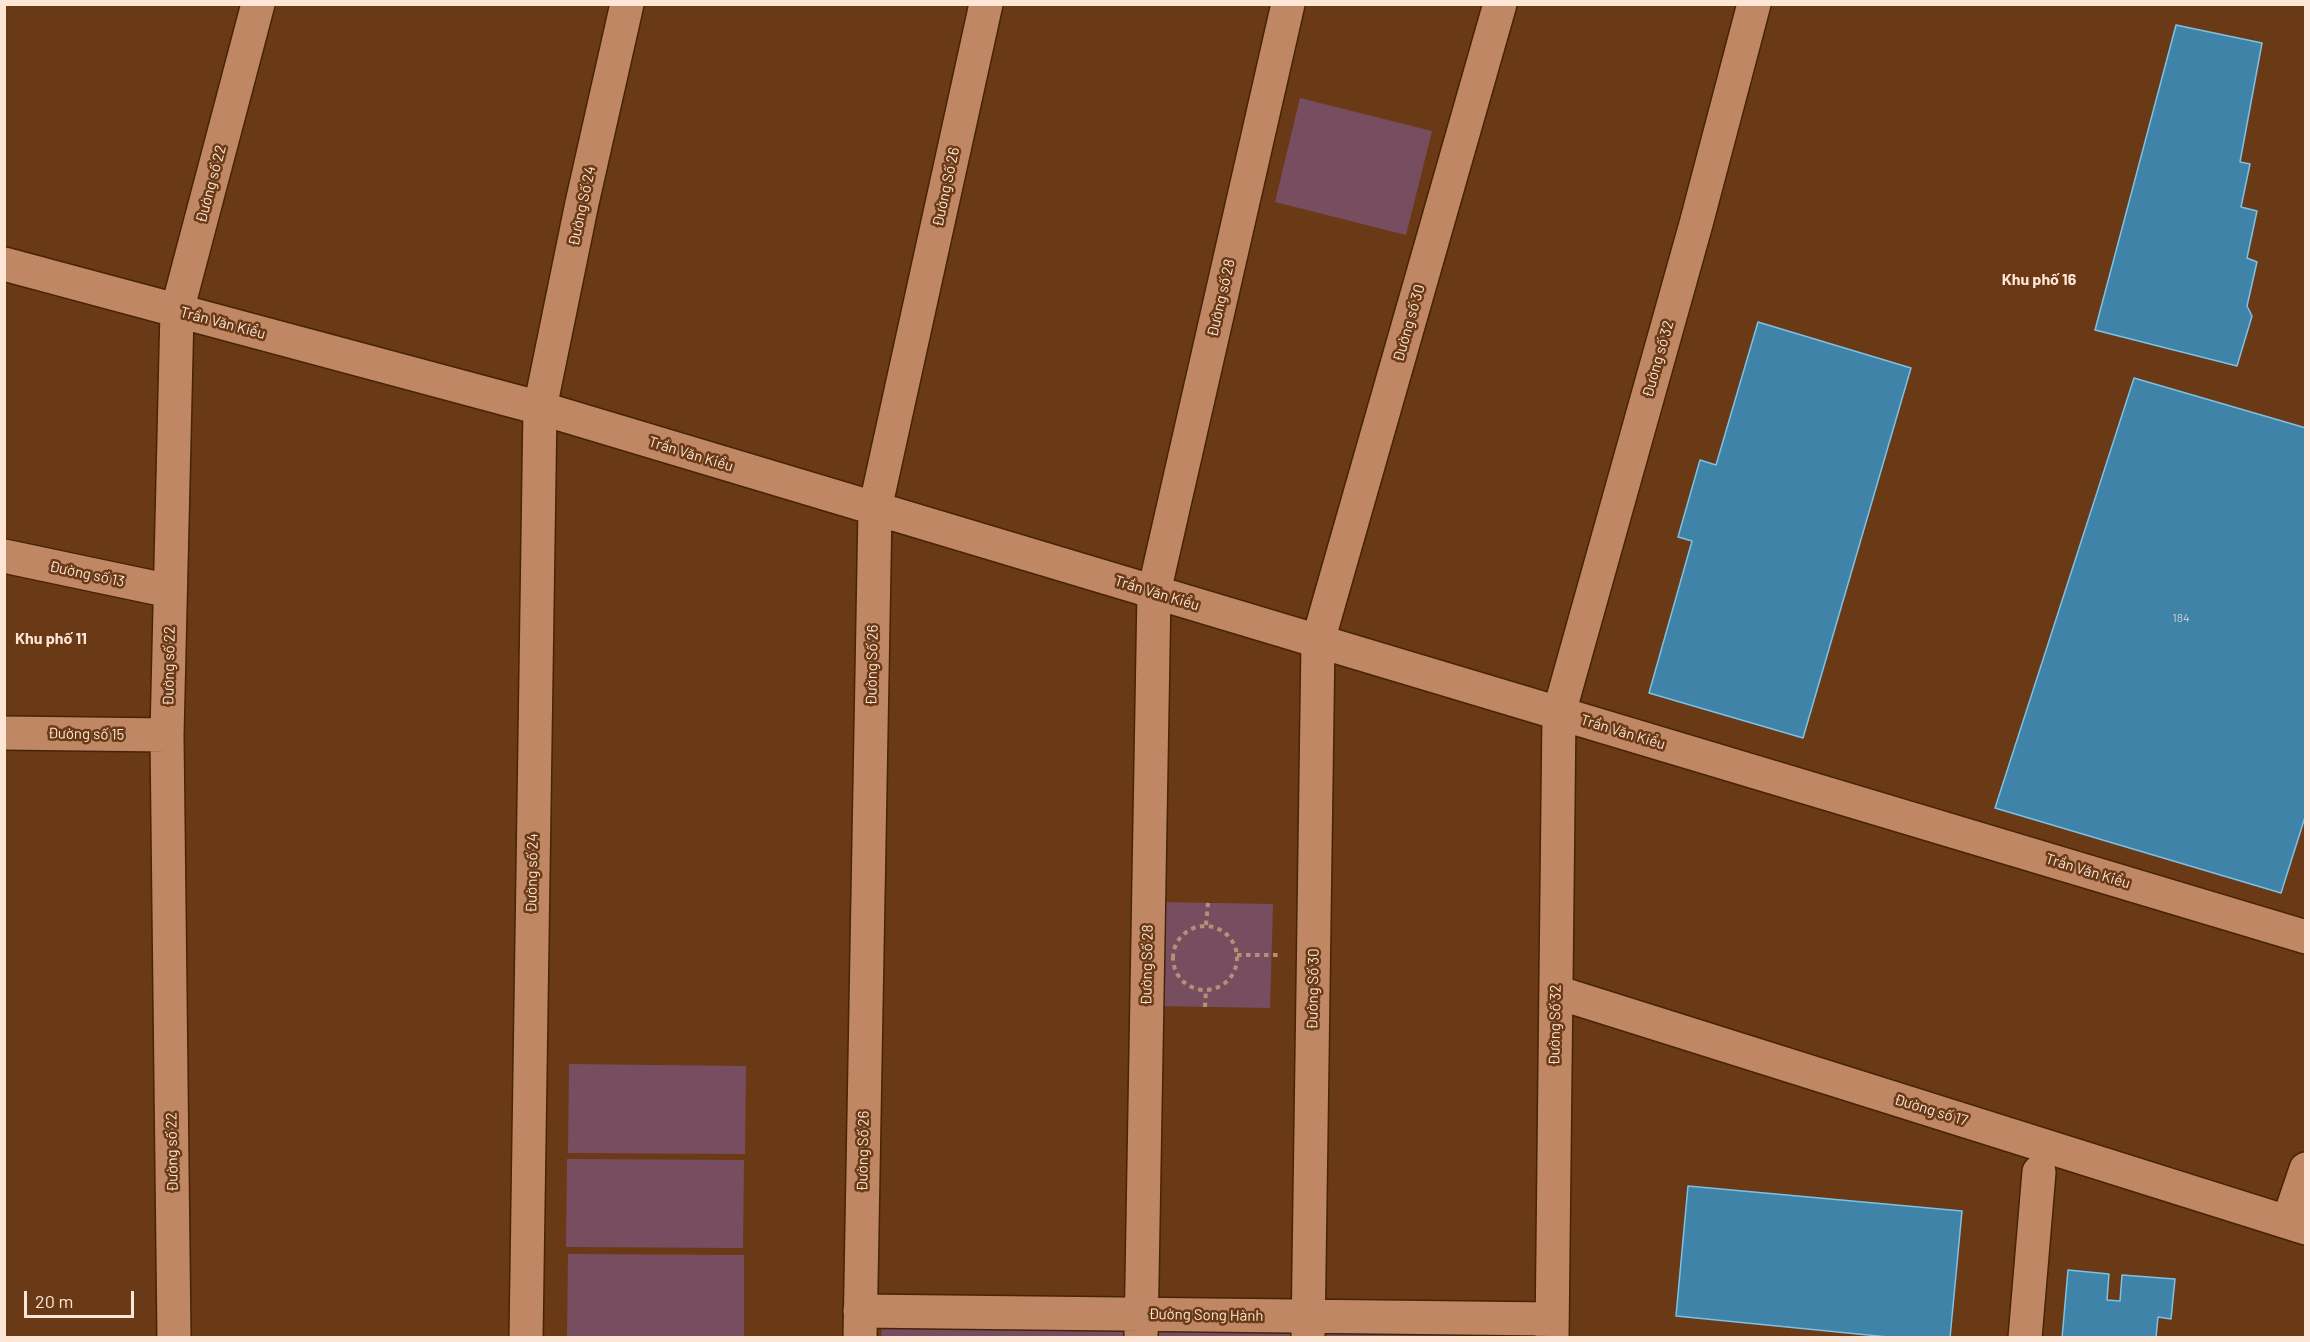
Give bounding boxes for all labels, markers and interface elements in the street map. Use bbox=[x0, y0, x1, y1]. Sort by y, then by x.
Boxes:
street label: Đường số 22 bbox=[192, 143, 230, 225]
street label: Đường Số 26 bbox=[929, 146, 963, 228]
street label: Đường Số 24 bbox=[565, 164, 599, 248]
street label: Đường số 28 bbox=[1203, 257, 1239, 339]
district label: Khu phố 16 bbox=[2002, 270, 2076, 290]
street label: Đường số 30 bbox=[1389, 282, 1429, 364]
street label: Trần Văn Kiểu bbox=[178, 303, 268, 343]
street label: Đường số 32 bbox=[1638, 318, 1678, 400]
street label: Trần Văn Kiểu bbox=[646, 433, 736, 475]
street label: Đường số 13 bbox=[48, 557, 126, 591]
street label: Trần Văn Kiểu bbox=[1112, 572, 1202, 614]
house number: 184 bbox=[2172, 611, 2190, 625]
street label: Đường Số 26 bbox=[862, 624, 882, 706]
street label: Đường số 22 bbox=[159, 626, 179, 706]
district label: Khu phố 11 bbox=[15, 629, 87, 649]
street label: Trần Văn Kiểu bbox=[1578, 711, 1668, 753]
street label: Đường số 15 bbox=[48, 724, 124, 744]
street label: Đường số 24 bbox=[522, 833, 542, 913]
street label: Trần Văn Kiểu bbox=[2043, 850, 2133, 892]
street label: Đường Số 28 bbox=[1137, 924, 1157, 1006]
street label: Đường Số 30 bbox=[1303, 948, 1323, 1030]
street label: Đường Số 32 bbox=[1545, 984, 1565, 1066]
street label: Đường số 17 bbox=[1892, 1090, 1970, 1130]
street label: Đường Số 26 bbox=[853, 1110, 873, 1192]
street label: Đường số 22 bbox=[162, 1112, 182, 1192]
scale bar bbox=[27, 1279, 136, 1317]
text: 20 m bbox=[35, 1290, 73, 1312]
street label: Đường Song Hành bbox=[1148, 1305, 1264, 1325]

